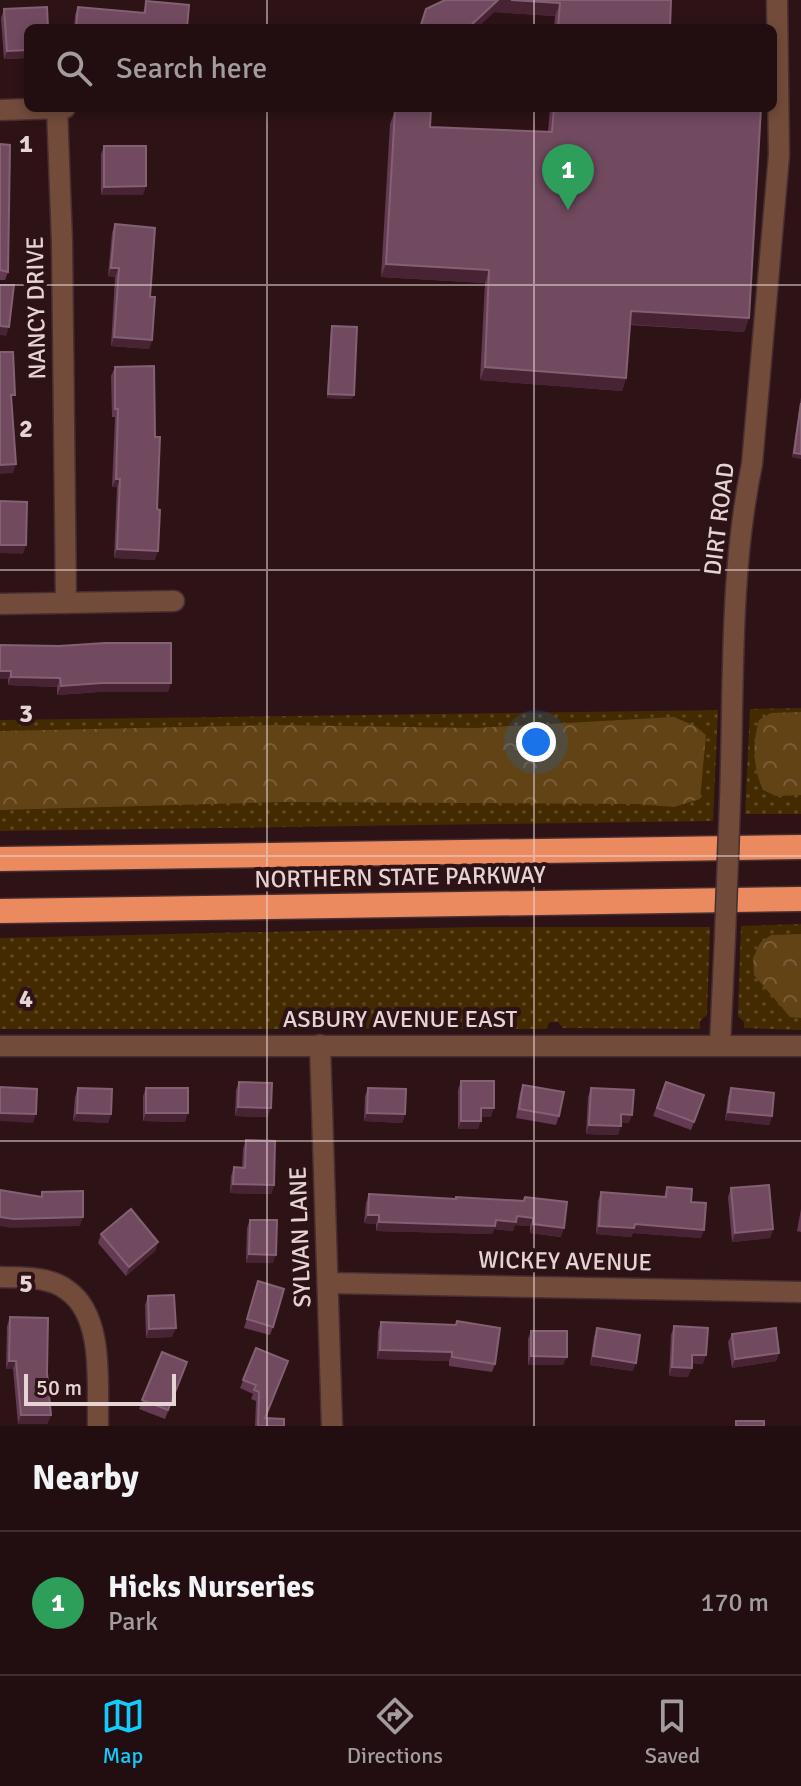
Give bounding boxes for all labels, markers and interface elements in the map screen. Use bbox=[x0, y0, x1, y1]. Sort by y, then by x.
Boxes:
search box bbox=[24, 24, 777, 112]
icon: search bbox=[52, 46, 96, 90]
text: Search here bbox=[116, 50, 267, 87]
text: 1 bbox=[19, 128, 33, 160]
pin: 1 bbox=[542, 144, 594, 210]
street label: NANCY DRIVE bbox=[20, 236, 52, 380]
text: 2 bbox=[19, 413, 33, 445]
street label: DIRT ROAD bbox=[697, 461, 741, 577]
text: 3 bbox=[19, 698, 33, 730]
your location bbox=[516, 722, 556, 762]
street label: NORTHERN STATE PARKWAY bbox=[254, 859, 546, 895]
text: 4 bbox=[19, 983, 33, 1015]
street label: ASBURY AVENUE EAST bbox=[283, 1004, 517, 1034]
street label: SYLVAN LANE bbox=[283, 1166, 317, 1308]
street label: WICKEY AVENUE bbox=[478, 1244, 652, 1278]
text: 5 bbox=[19, 1268, 33, 1300]
scale bar bbox=[24, 1370, 176, 1406]
text: 50 m bbox=[36, 1374, 82, 1401]
text: Nearby bbox=[32, 1457, 139, 1499]
text: Hicks Nurseries bbox=[108, 1569, 314, 1606]
text: 1 bbox=[51, 1587, 65, 1619]
text: 170 m bbox=[700, 1587, 769, 1619]
text: Park bbox=[108, 1606, 158, 1638]
tab: Map bbox=[101, 1694, 145, 1769]
tab: Directions bbox=[347, 1694, 443, 1769]
tab: Saved bbox=[645, 1694, 700, 1769]

